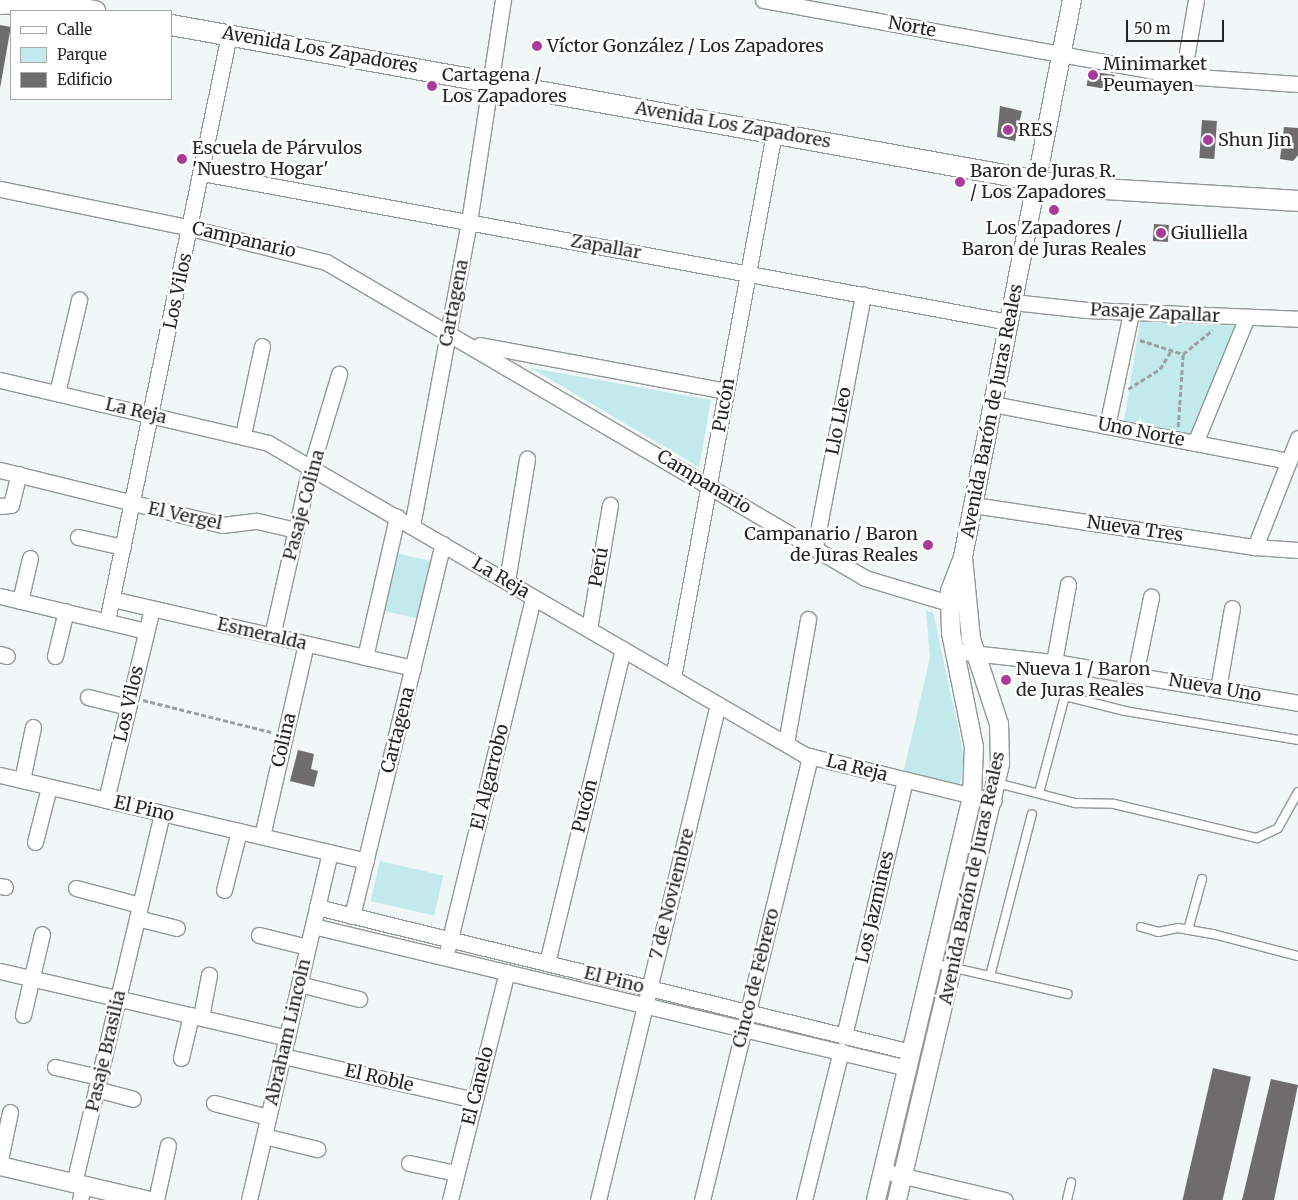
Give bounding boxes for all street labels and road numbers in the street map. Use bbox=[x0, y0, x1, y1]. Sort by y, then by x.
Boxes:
street label: Norte bbox=[886, 12, 938, 42]
street label: Avenida Los Zapadores bbox=[220, 22, 420, 78]
street label: Avenida Los Zapadores bbox=[633, 97, 833, 153]
street label: Campanario bbox=[190, 218, 298, 262]
street label: Zapallar bbox=[569, 230, 643, 264]
street label: Los Vilos bbox=[159, 251, 197, 331]
street label: Cartagena bbox=[435, 258, 473, 348]
street label: Avenida Barón de Juras Reales bbox=[957, 282, 1027, 540]
street label: Pasaje Zapallar bbox=[1089, 299, 1221, 327]
street label: Pucón bbox=[709, 376, 739, 434]
street label: Llo Lleo bbox=[822, 385, 856, 457]
street label: La Reja bbox=[103, 393, 169, 429]
street label: Uno Norte bbox=[1096, 413, 1186, 451]
street label: Campanario bbox=[653, 445, 755, 519]
street label: Pasaje Colina bbox=[279, 447, 329, 563]
street label: El Vergel bbox=[146, 498, 224, 534]
street label: Nueva Tres bbox=[1086, 512, 1184, 546]
street label: Perú bbox=[585, 545, 613, 589]
street label: La Reja bbox=[469, 553, 533, 603]
street label: Esmeralda bbox=[215, 613, 309, 655]
street label: Los Vilos bbox=[110, 664, 148, 744]
street label: Nueva Uno bbox=[1167, 669, 1263, 707]
street label: Cartagena bbox=[377, 685, 419, 775]
street label: Colina bbox=[267, 711, 301, 769]
street label: El Algarrobo bbox=[466, 722, 514, 832]
street label: Avenida Barón de Juras Reales bbox=[935, 749, 1009, 1007]
street label: La Reja bbox=[824, 750, 890, 786]
street label: Pucón bbox=[568, 777, 602, 835]
street label: El Pino bbox=[112, 792, 176, 826]
street label: 7 de Noviembre bbox=[645, 826, 699, 962]
street label: Los Jazmines bbox=[852, 849, 898, 965]
street label: Cinco de Febrero bbox=[728, 906, 784, 1050]
street label: Abraham Lincoln bbox=[261, 956, 315, 1108]
street label: El Pino bbox=[582, 962, 646, 998]
street label: Pasaje Brasilia bbox=[82, 988, 130, 1114]
street label: El Canelo bbox=[458, 1044, 498, 1128]
street label: El Roble bbox=[343, 1060, 415, 1096]

